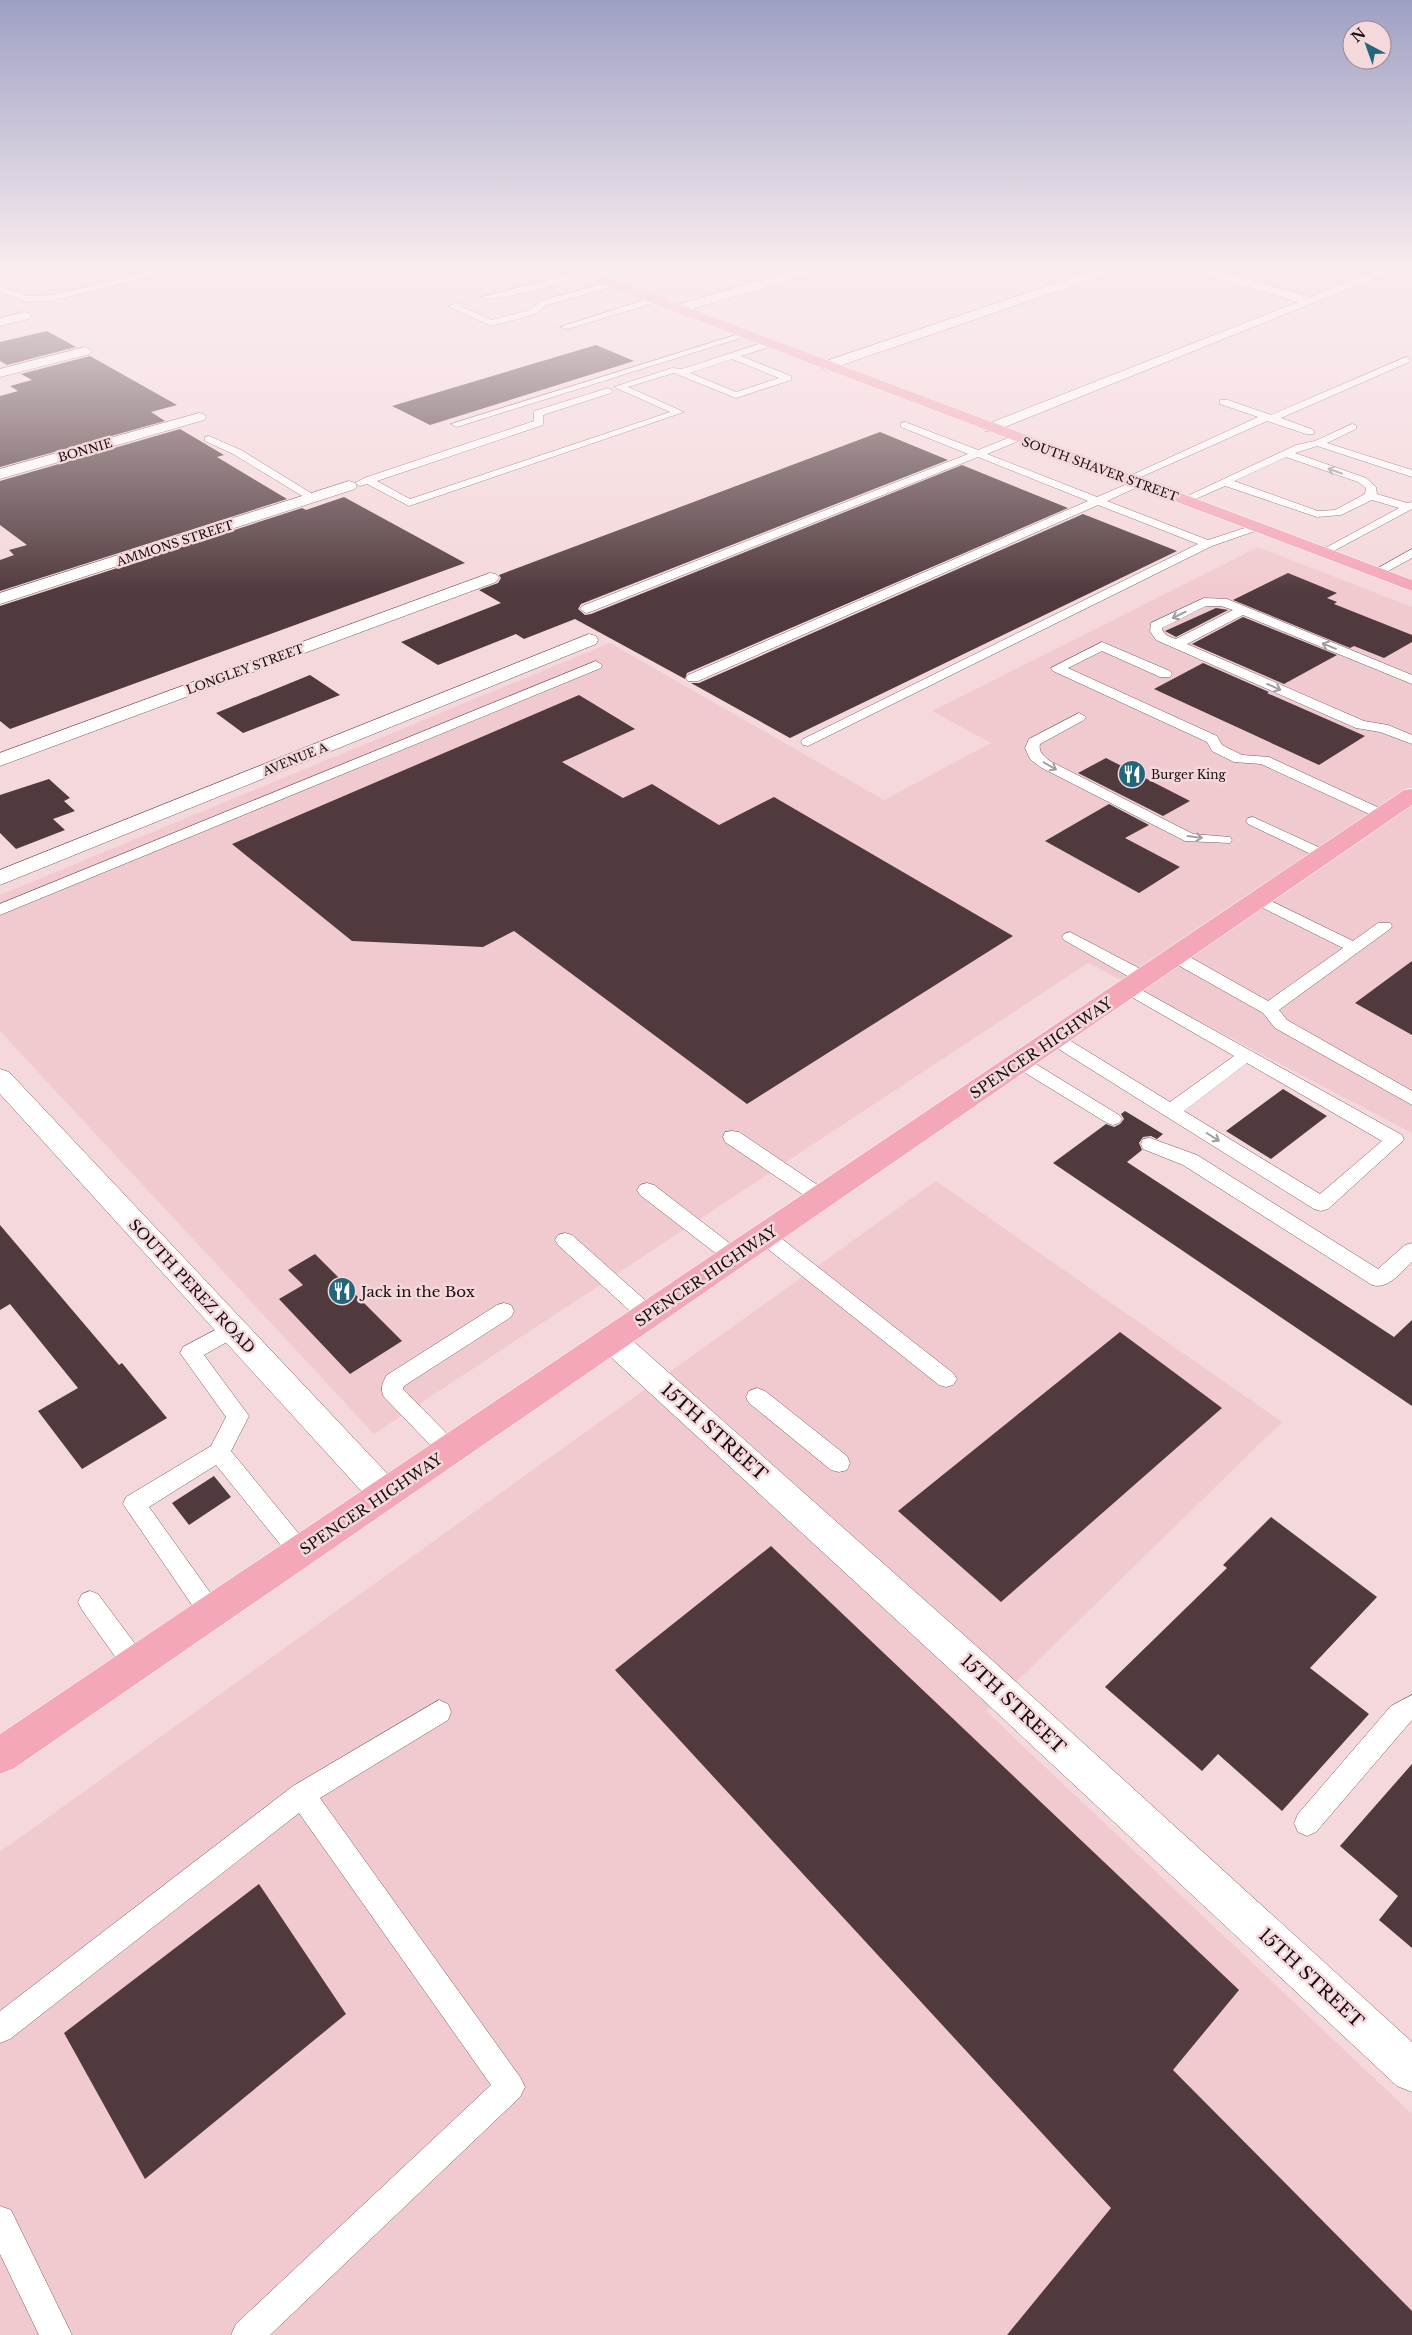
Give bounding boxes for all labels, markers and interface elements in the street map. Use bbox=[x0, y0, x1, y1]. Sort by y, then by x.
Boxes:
north arrow bbox=[1342, 20, 1392, 70]
text: N bbox=[1348, 24, 1369, 46]
street label: SOUTH SHAVER STREET bbox=[1020, 434, 1180, 504]
street label: BONNIE bbox=[56, 435, 114, 465]
one-way arrow bbox=[1328, 466, 1343, 475]
street label: AMMONS STREET bbox=[114, 517, 236, 569]
one-way arrow bbox=[1171, 610, 1186, 620]
street label: LONGLEY STREET bbox=[184, 641, 306, 697]
one-way arrow bbox=[1322, 641, 1337, 650]
one-way arrow bbox=[1266, 682, 1281, 692]
street label: AVENUE A bbox=[259, 739, 330, 779]
restaurant icon: Burger King bbox=[1117, 759, 1147, 789]
one-way arrow bbox=[1042, 761, 1057, 771]
place label: Burger King bbox=[1151, 767, 1226, 782]
one-way arrow bbox=[1186, 833, 1202, 843]
street label: SPENCER HIGHWAY bbox=[966, 993, 1117, 1103]
one-way arrow bbox=[1205, 1132, 1219, 1142]
street label: SOUTH PEREZ ROAD bbox=[125, 1215, 259, 1357]
street label: SPENCER HIGHWAY bbox=[631, 1221, 782, 1331]
restaurant icon: Jack in the Box bbox=[327, 1276, 357, 1306]
place label: Jack in the Box bbox=[359, 1282, 475, 1301]
street label: 15TH STREET bbox=[656, 1379, 772, 1486]
street label: SPENCER HIGHWAY bbox=[296, 1449, 447, 1559]
street label: 15TH STREET bbox=[956, 1650, 1070, 1759]
street label: 15TH STREET bbox=[1254, 1924, 1368, 2033]

